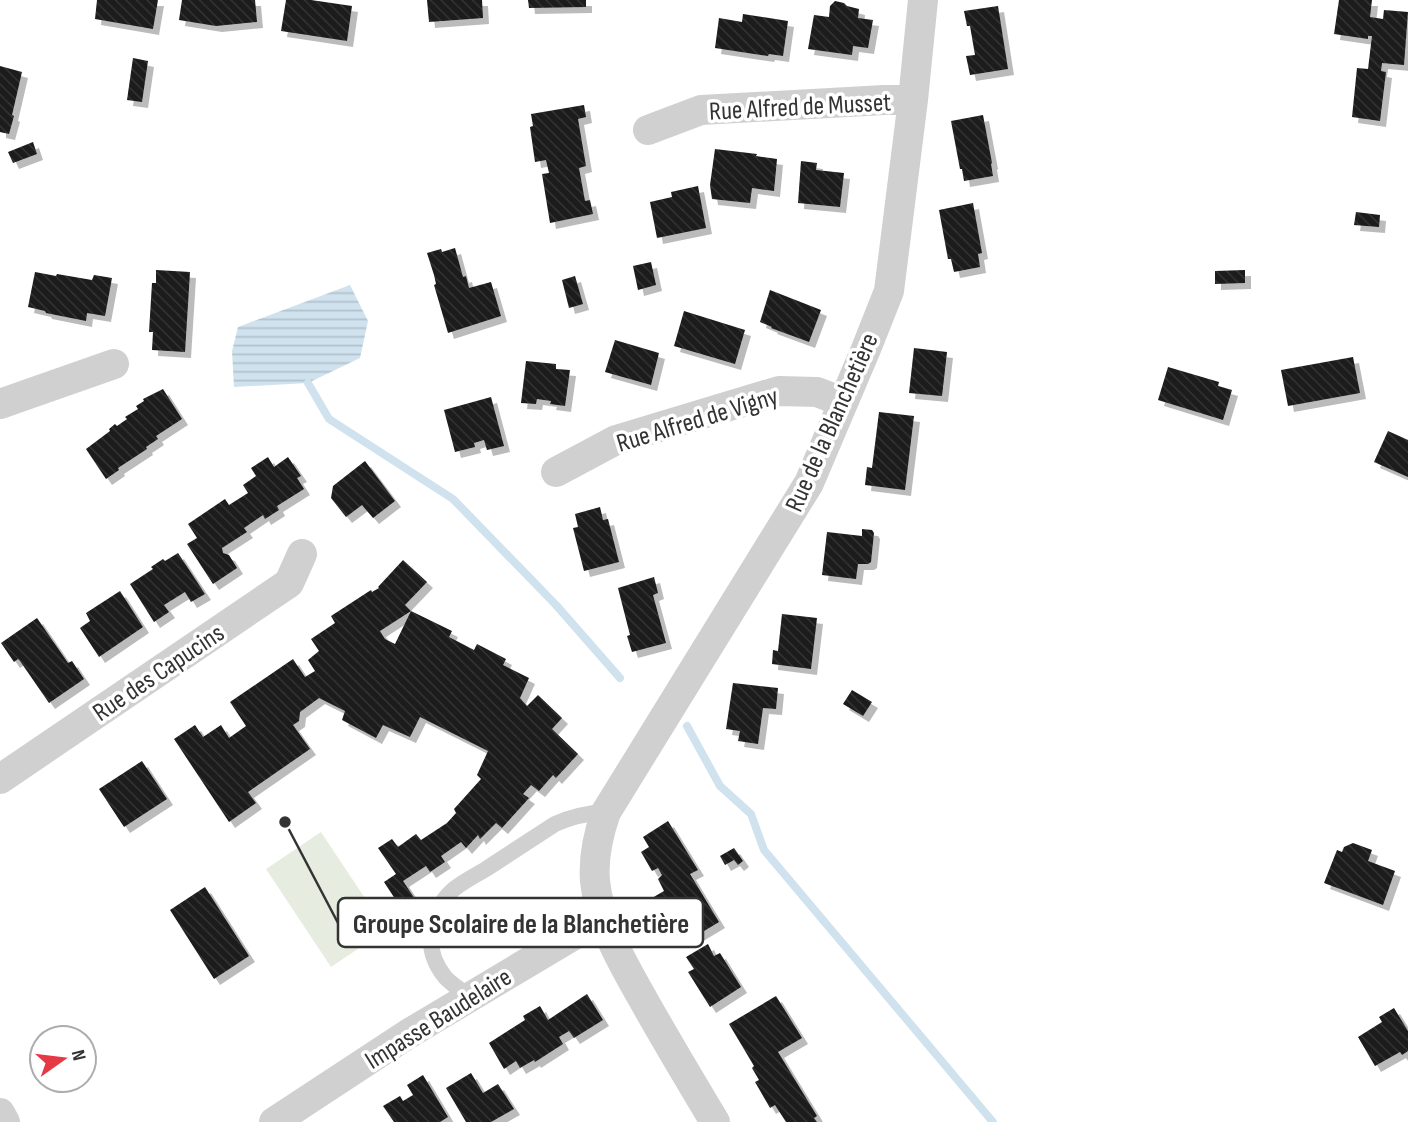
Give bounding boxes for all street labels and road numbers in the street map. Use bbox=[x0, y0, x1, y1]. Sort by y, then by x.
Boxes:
street label: Rue Alfred de Musset bbox=[708, 87, 892, 128]
street label: Rue de la Blanchetière bbox=[779, 329, 886, 517]
street label: Rue Alfred de Vigny bbox=[613, 381, 782, 460]
street label: Rue des Capucins bbox=[87, 618, 230, 729]
street label: Impasse Baudelaire bbox=[360, 962, 518, 1077]

